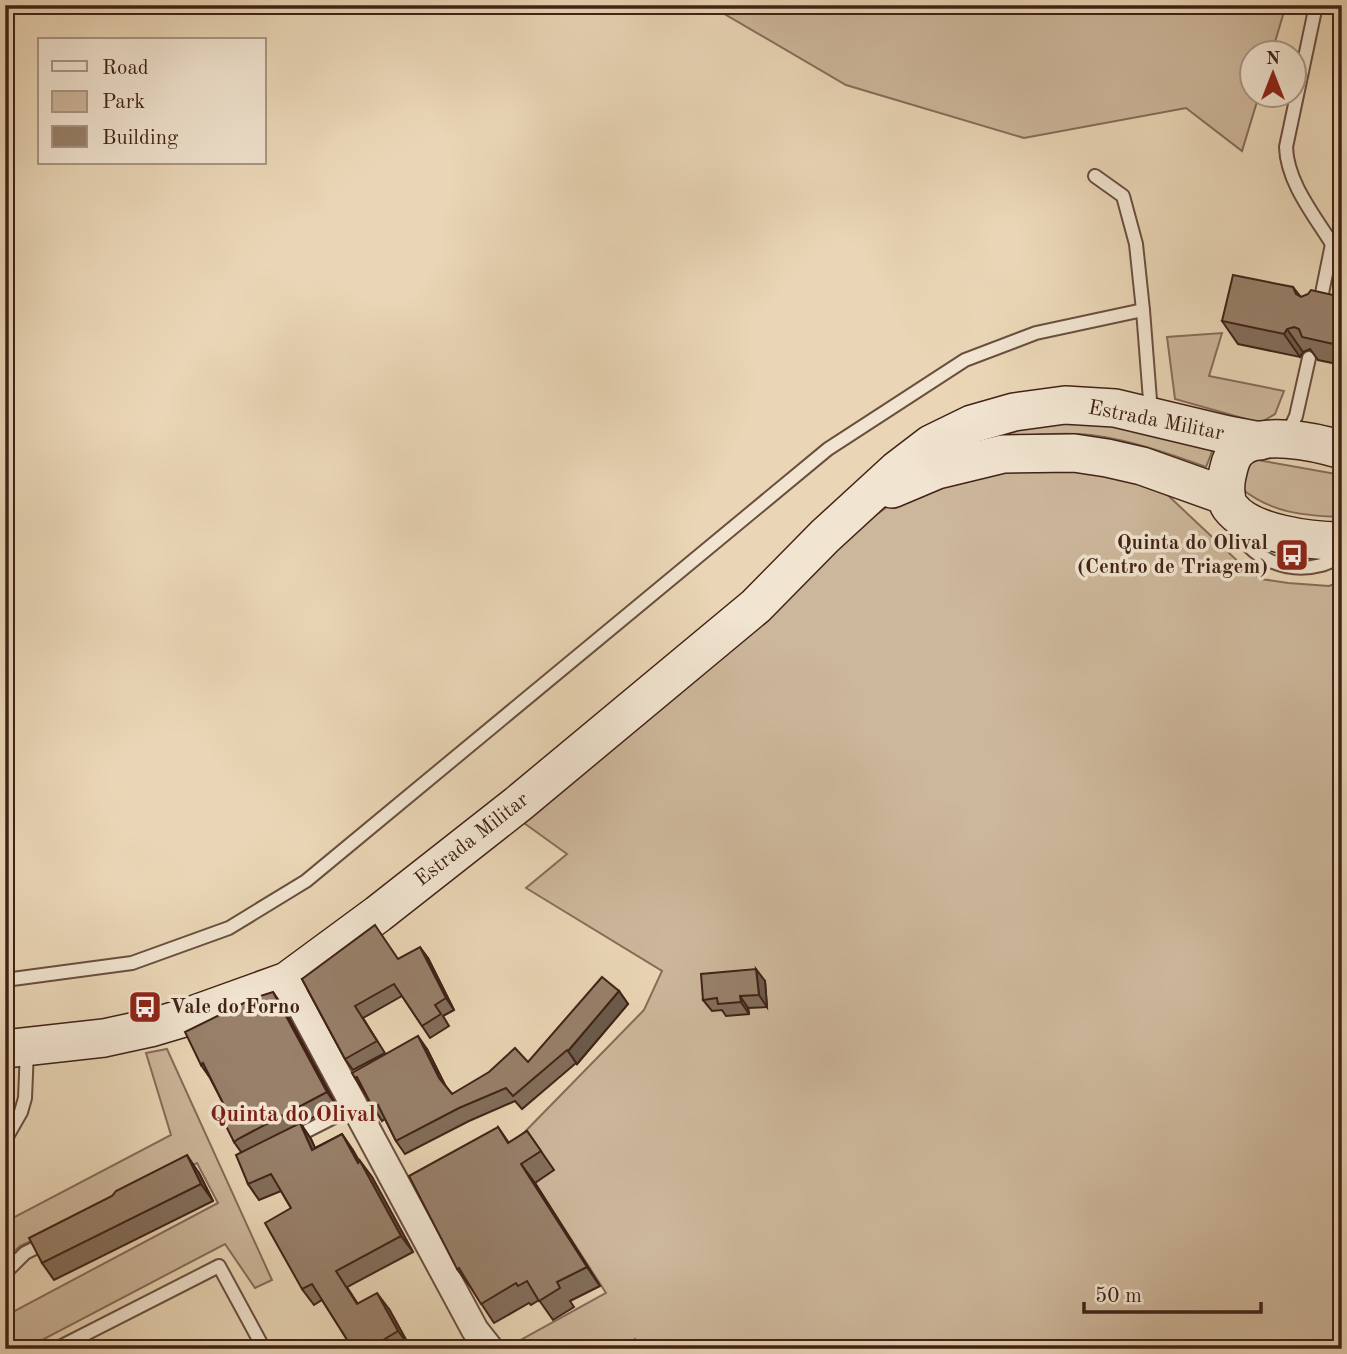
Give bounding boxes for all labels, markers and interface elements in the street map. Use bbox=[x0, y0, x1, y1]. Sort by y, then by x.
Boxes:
legend bbox=[38, 38, 266, 164]
north arrow bbox=[1238, 38, 1308, 108]
text: N bbox=[1266, 50, 1281, 69]
text: Road bbox=[102, 58, 149, 79]
text: Park bbox=[102, 92, 145, 113]
text: Building bbox=[102, 128, 179, 149]
street label: Estrada Militar bbox=[1086, 398, 1226, 445]
place label: Quinta do Olival (Centro de Triagem) bbox=[1077, 533, 1268, 578]
bus stop icon: Quinta do Olival (Centro de Triagem) bbox=[1273, 536, 1311, 574]
street label: Estrada Militar bbox=[411, 789, 533, 891]
bus stop icon: Vale do Forno bbox=[126, 988, 164, 1026]
place label: Vale do Forno bbox=[170, 997, 300, 1018]
district label: Quinta do Olival bbox=[210, 1103, 376, 1126]
scale bar bbox=[1084, 1270, 1261, 1314]
text: 50 m bbox=[1095, 1286, 1142, 1307]

